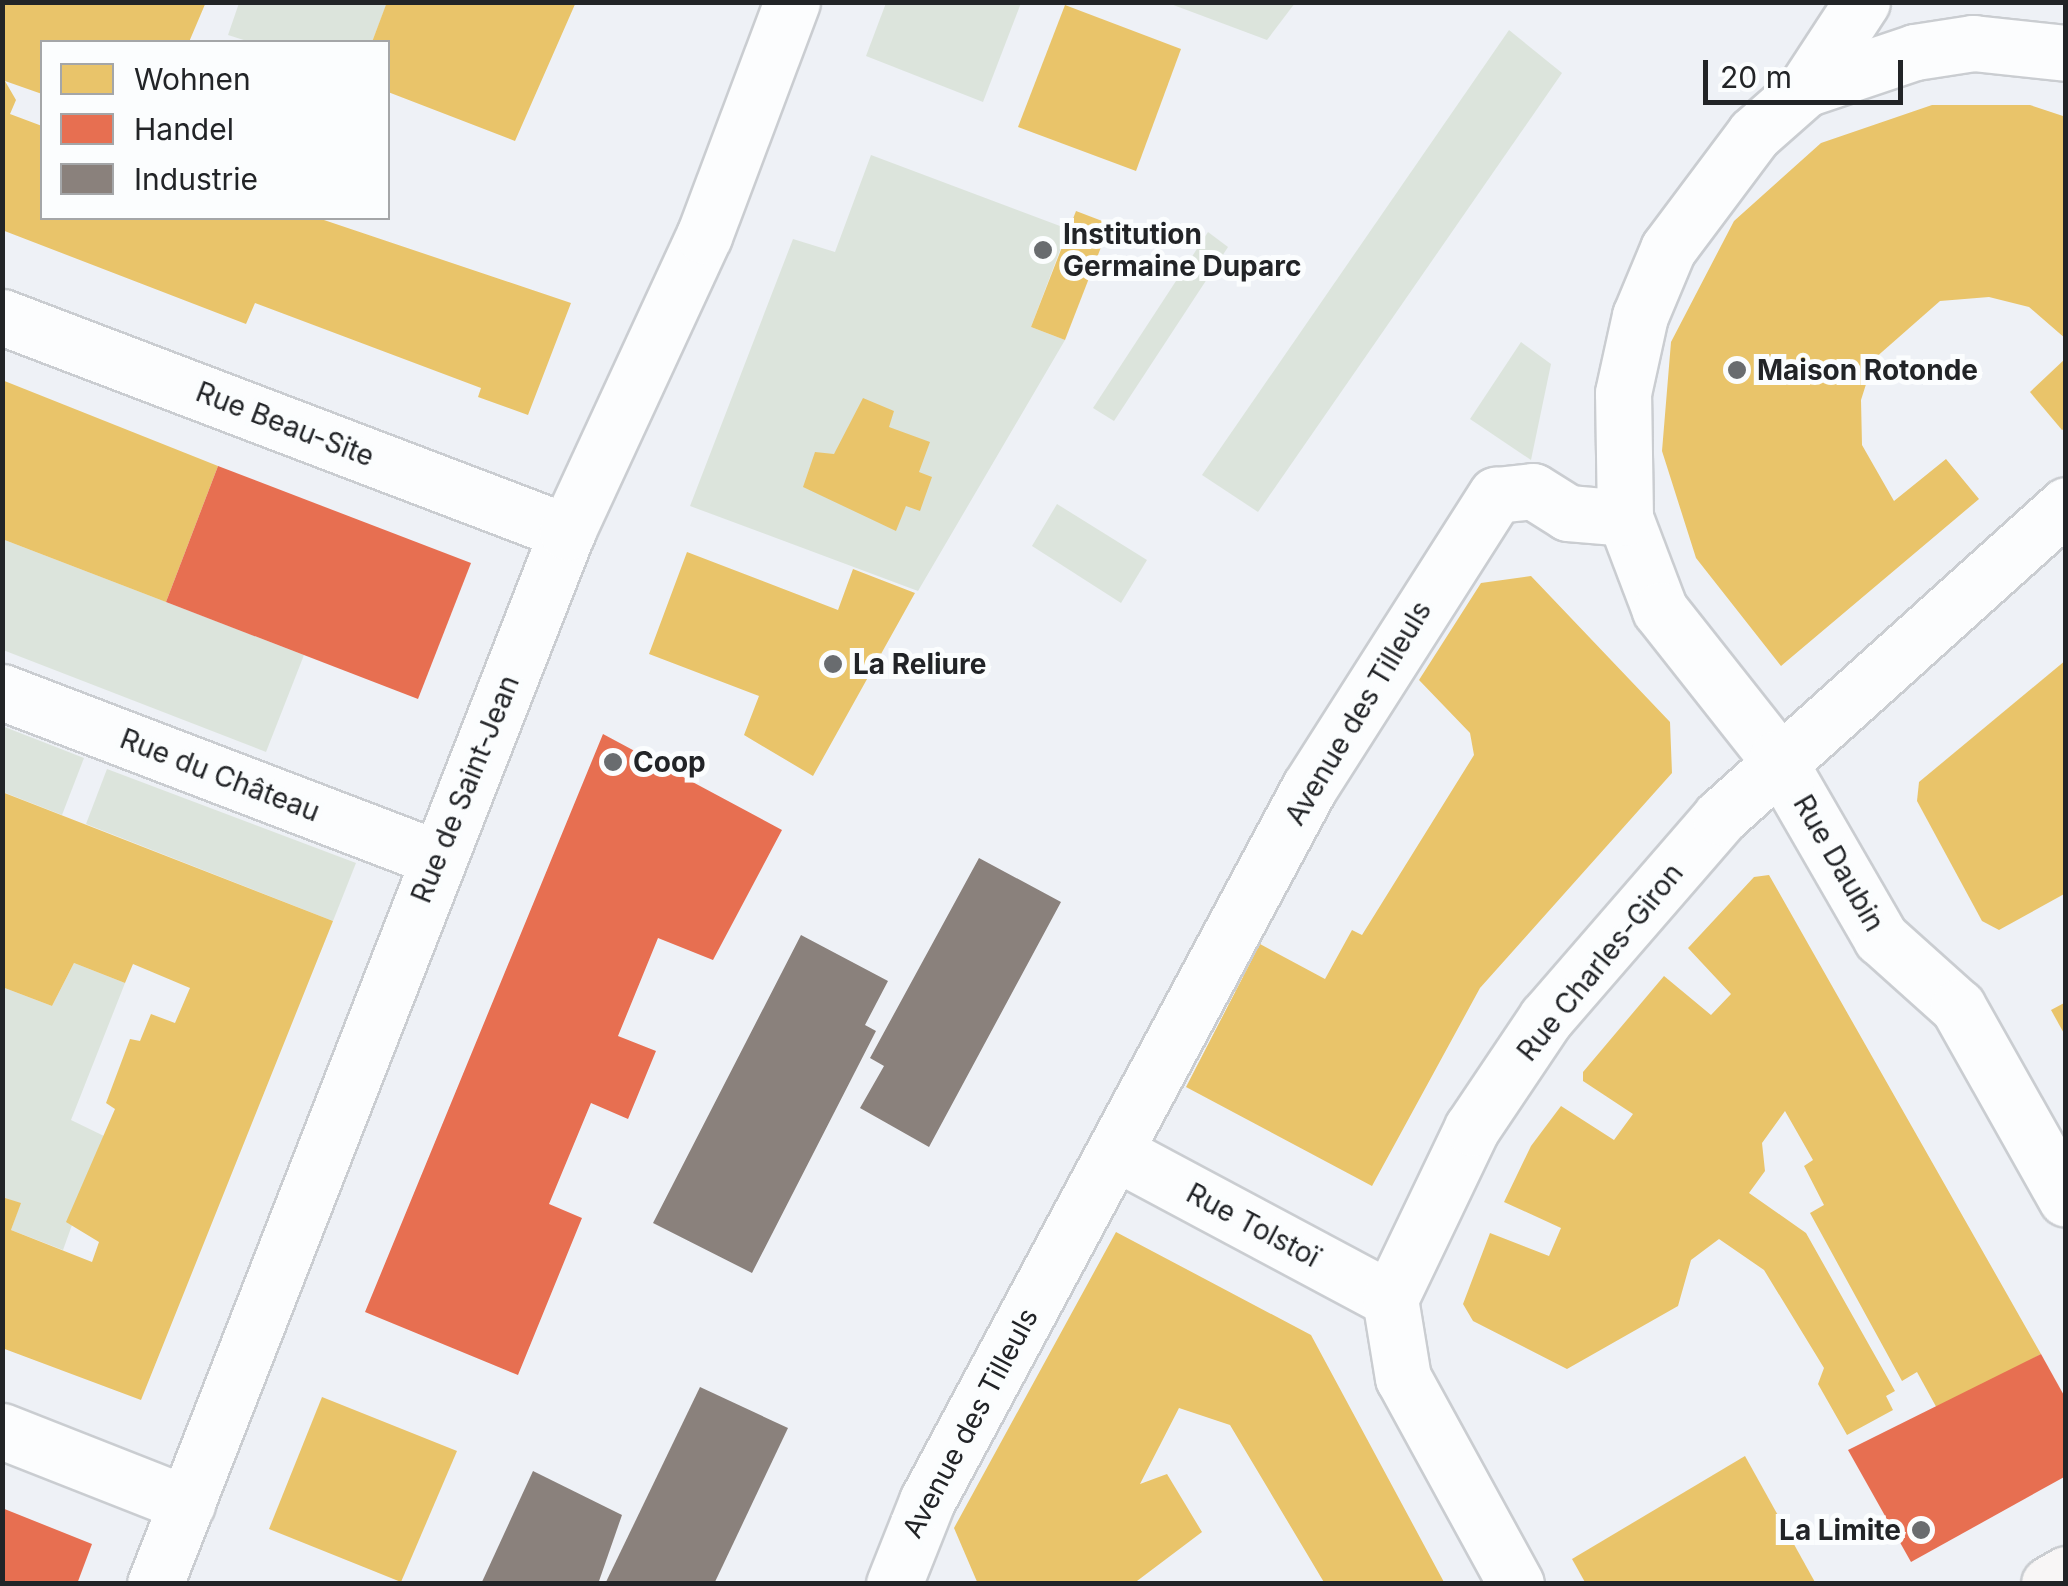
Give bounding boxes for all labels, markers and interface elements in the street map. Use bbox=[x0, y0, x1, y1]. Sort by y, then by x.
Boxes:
legend bbox=[40, 40, 390, 220]
scale bar bbox=[1708, 40, 1908, 102]
text: 20 m bbox=[1720, 59, 1792, 95]
text: Wohnen bbox=[134, 61, 251, 97]
text: Handel bbox=[134, 111, 234, 147]
text: Industrie bbox=[134, 161, 258, 197]
place label: Institution Germaine Duparc bbox=[1063, 217, 1301, 283]
marker: Institution Germaine Duparc bbox=[1032, 239, 1054, 261]
place label: Maison Rotonde bbox=[1757, 353, 1978, 387]
marker: Maison Rotonde bbox=[1726, 359, 1748, 381]
street label: Rue Beau-Site bbox=[191, 375, 379, 473]
street label: Avenue des Tilleuls bbox=[1278, 595, 1438, 831]
place label: La Reliure bbox=[853, 647, 986, 681]
marker: La Reliure bbox=[822, 653, 844, 675]
street label: Rue de Saint-Jean bbox=[404, 670, 526, 908]
street label: Rue du Château bbox=[116, 722, 324, 828]
place label: Coop bbox=[633, 745, 706, 779]
marker: Coop bbox=[602, 751, 624, 773]
street label: Rue Daubin bbox=[1787, 789, 1891, 937]
street label: Rue Charles-Giron bbox=[1510, 856, 1690, 1068]
street label: Rue Tolstoï bbox=[1181, 1176, 1325, 1274]
street label: Avenue des Tilleuls bbox=[895, 1302, 1045, 1544]
place label: La Limite bbox=[1779, 1513, 1901, 1547]
marker: La Limite bbox=[1910, 1519, 1932, 1541]

